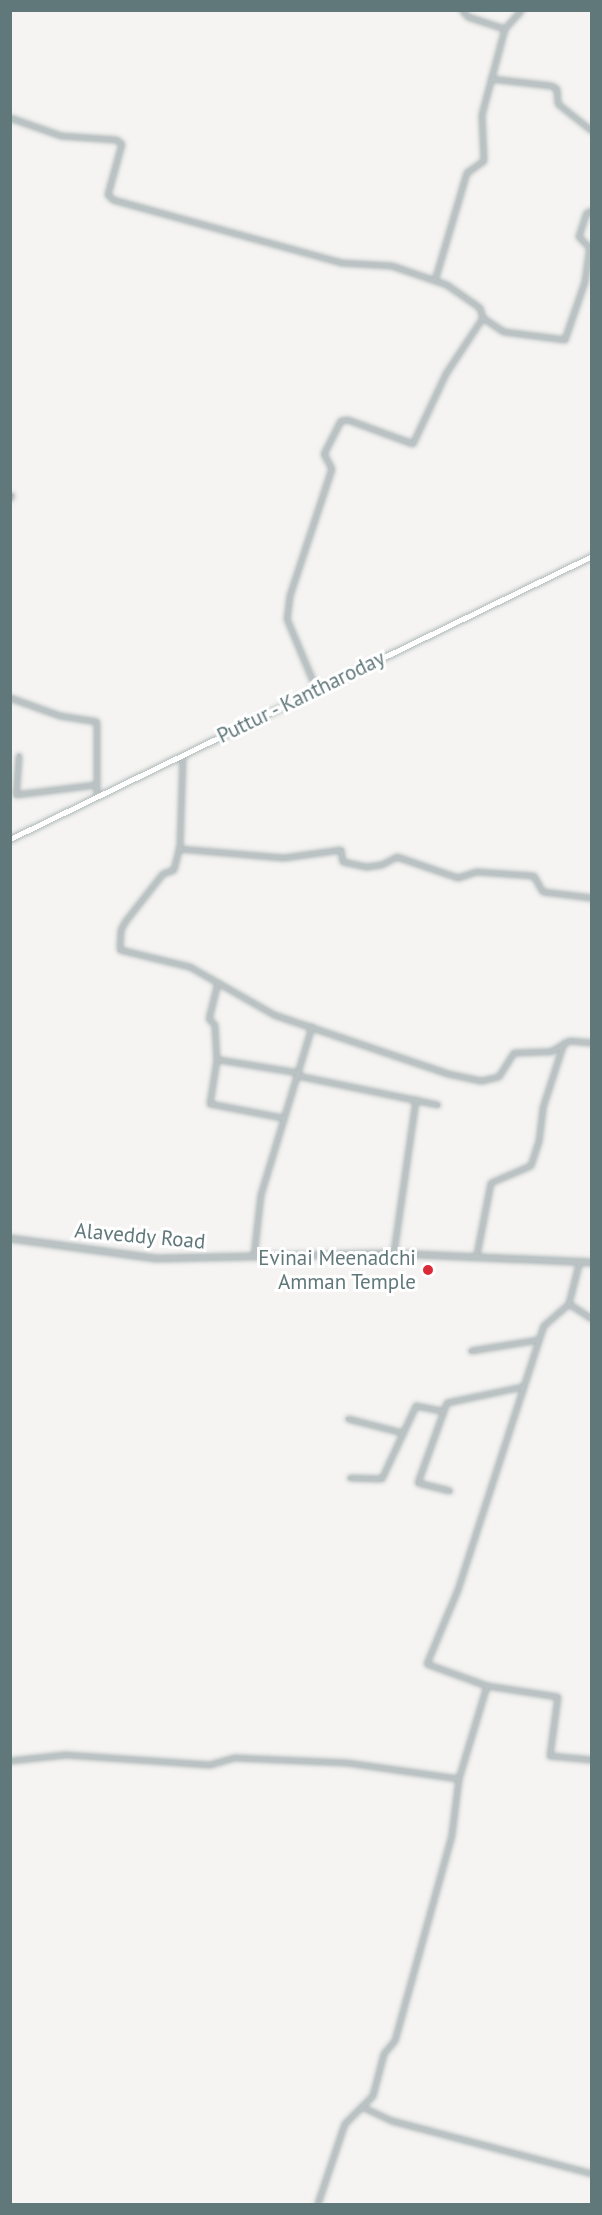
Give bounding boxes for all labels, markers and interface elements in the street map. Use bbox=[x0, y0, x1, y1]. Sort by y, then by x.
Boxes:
street label: Puttur - Kantharoday bbox=[212, 645, 390, 749]
street label: Alaveddy Road bbox=[73, 1218, 207, 1254]
place label: Evinai Meenadchi Amman Temple bbox=[258, 1245, 416, 1295]
marker: Evinai Meenadchi Amman Temple bbox=[421, 1263, 435, 1277]

